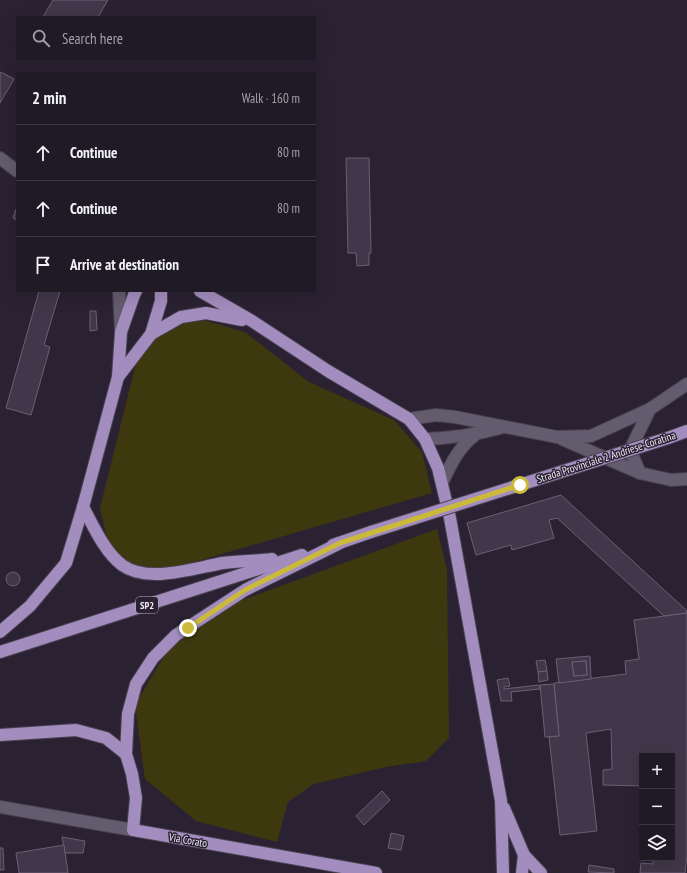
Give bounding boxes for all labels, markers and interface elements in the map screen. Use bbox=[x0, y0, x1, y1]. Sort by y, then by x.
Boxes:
search box bbox=[16, 16, 316, 60]
icon: search bbox=[30, 27, 52, 49]
text: Search here bbox=[62, 29, 123, 48]
text: 2 min bbox=[32, 87, 66, 109]
text: Walk · 160 m bbox=[242, 90, 300, 107]
icon: ahead bbox=[32, 142, 54, 164]
text: Continue bbox=[70, 143, 117, 162]
text: 80 m bbox=[277, 144, 300, 161]
icon: ahead bbox=[32, 198, 54, 220]
text: Continue bbox=[70, 199, 117, 218]
text: 80 m bbox=[277, 200, 300, 217]
icon: arrive bbox=[32, 254, 54, 276]
text: Arrive at destination bbox=[70, 255, 179, 274]
street label: Strada Provinciale 2 Andriese-Coratina bbox=[535, 428, 677, 486]
route start bbox=[511, 476, 529, 494]
road number: SP2 bbox=[136, 597, 158, 613]
route end bbox=[179, 619, 197, 637]
map controls bbox=[639, 753, 675, 861]
button: + bbox=[639, 753, 675, 789]
button: − bbox=[639, 789, 675, 825]
button: layers bbox=[639, 825, 675, 861]
street label: Via Corato bbox=[167, 830, 209, 850]

